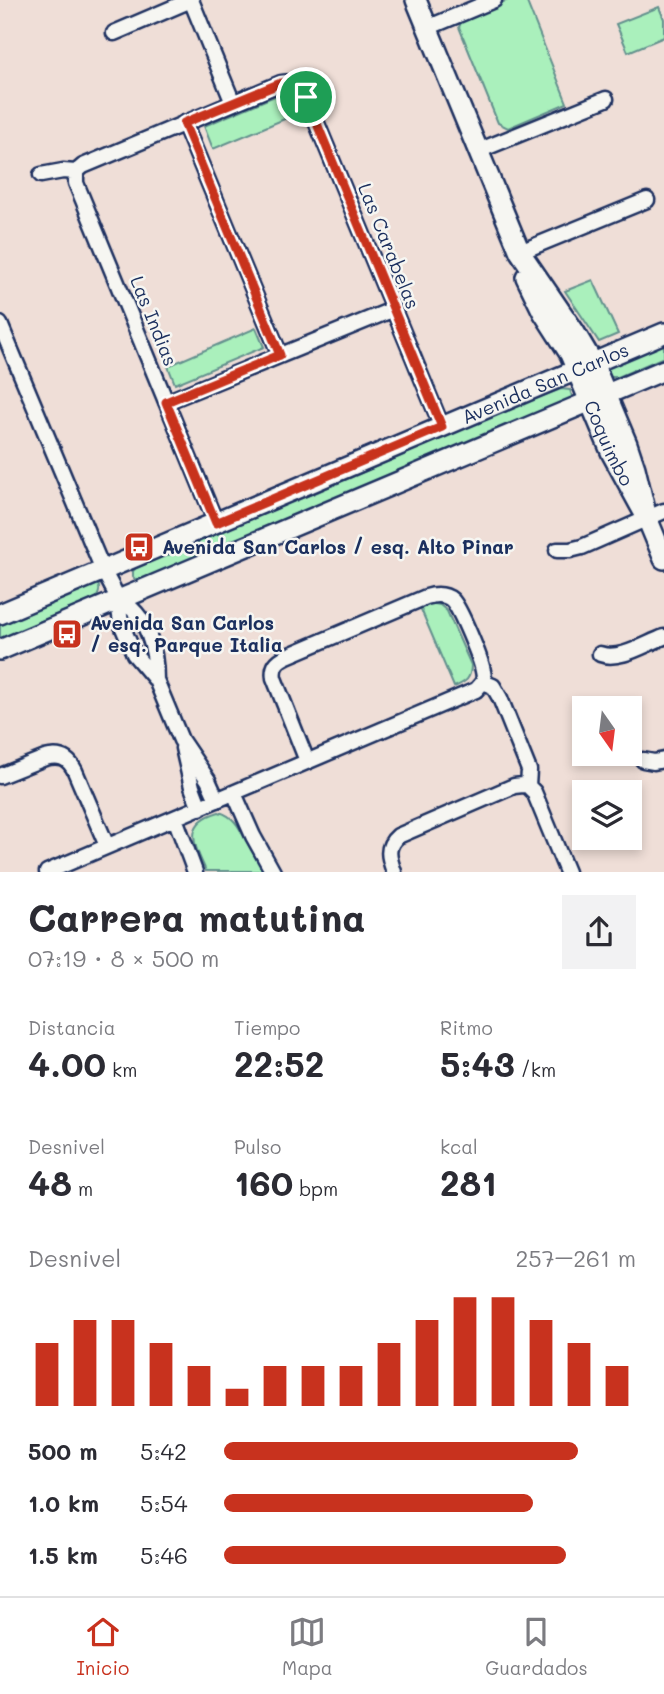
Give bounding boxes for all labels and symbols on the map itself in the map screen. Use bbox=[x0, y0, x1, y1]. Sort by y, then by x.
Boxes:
pin bbox=[276, 67, 336, 127]
street label: Las Carabelas bbox=[353, 179, 426, 312]
street label: Las Indias bbox=[125, 272, 184, 370]
street label: Avenida San Carlos bbox=[458, 336, 632, 429]
street label: Coquimbo bbox=[579, 396, 640, 490]
bus stop icon: Avenida San Carlos / esq. Alto Pinar bbox=[122, 530, 156, 564]
place label: Avenida San Carlos / esq. Alto Pinar bbox=[162, 534, 514, 559]
place label: Avenida San Carlos / esq. Parque Italia bbox=[90, 610, 283, 657]
bus stop icon: Avenida San Carlos / esq. Parque Italia bbox=[50, 617, 84, 651]
north arrow bbox=[572, 696, 642, 766]

